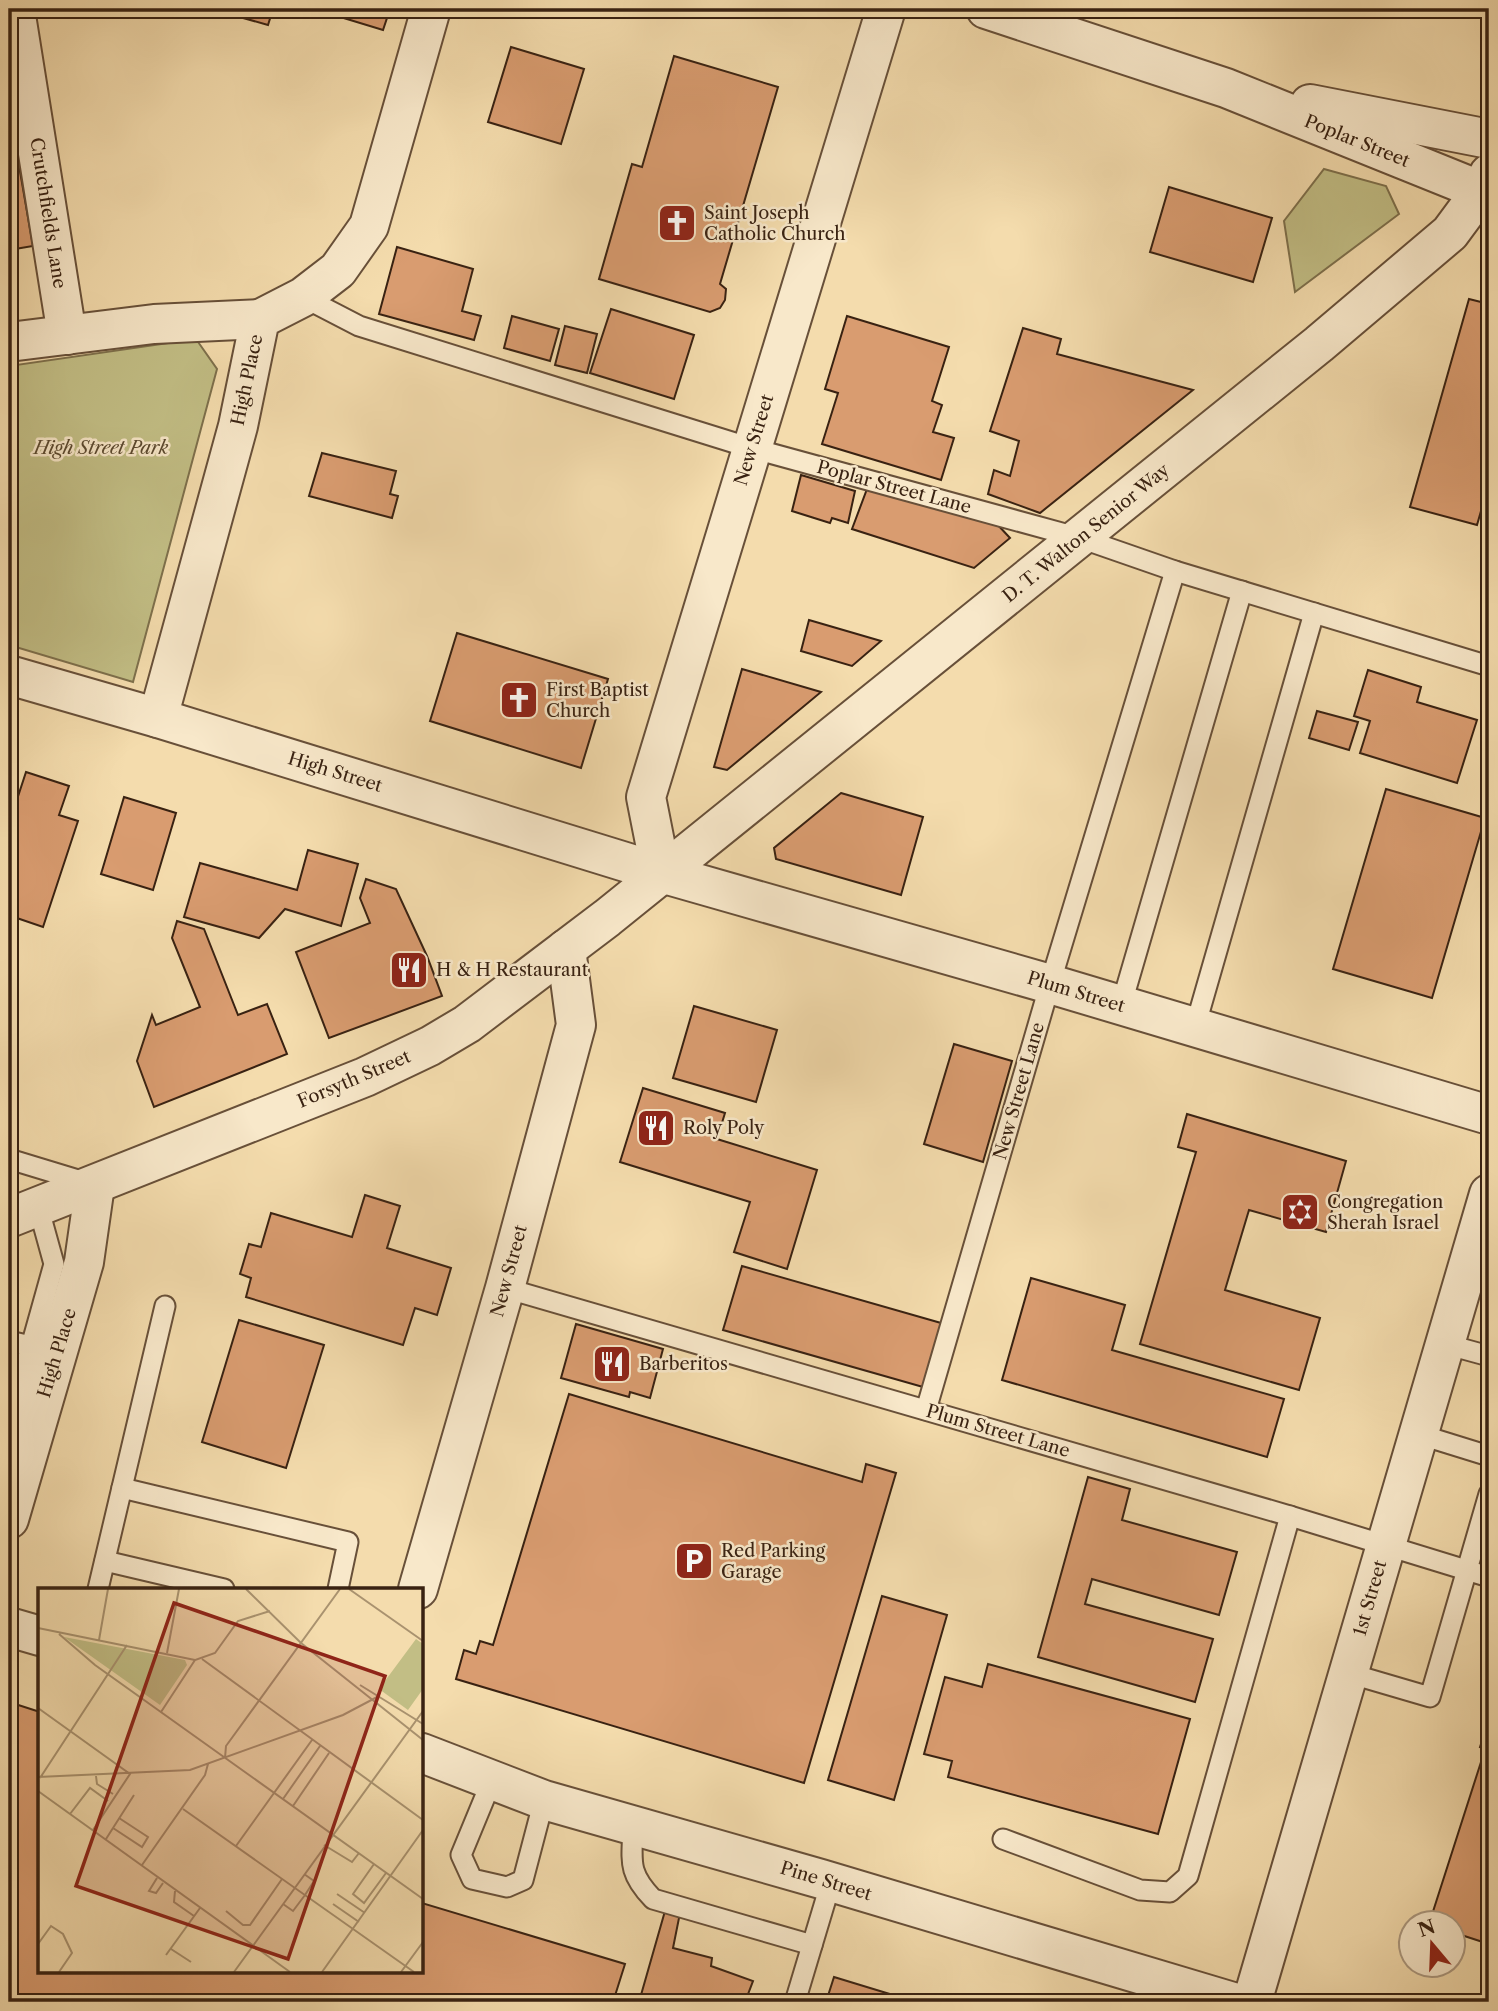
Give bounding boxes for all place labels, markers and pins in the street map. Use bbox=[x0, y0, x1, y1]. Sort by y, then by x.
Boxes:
church icon: Saint Joseph Catholic Church bbox=[656, 202, 698, 244]
place label: Saint Joseph Catholic Church bbox=[704, 202, 845, 245]
church icon: First Baptist Church bbox=[498, 679, 540, 721]
place label: First Baptist Church bbox=[546, 679, 649, 722]
restaurant icon: H & H Restaurant bbox=[388, 949, 430, 991]
place label: H & H Restaurant bbox=[436, 959, 589, 981]
restaurant icon: Roly Poly bbox=[635, 1107, 677, 1149]
place label: Roly Poly bbox=[683, 1117, 765, 1139]
synagogue icon: Congregation Sherah Israel bbox=[1279, 1191, 1321, 1233]
place label: Congregation Sherah Israel bbox=[1327, 1191, 1443, 1234]
restaurant icon: Barberitos bbox=[591, 1343, 633, 1385]
place label: Barberitos bbox=[639, 1353, 728, 1375]
parking icon: Red Parking Garage bbox=[673, 1540, 715, 1582]
place label: Red Parking Garage bbox=[721, 1540, 826, 1583]

